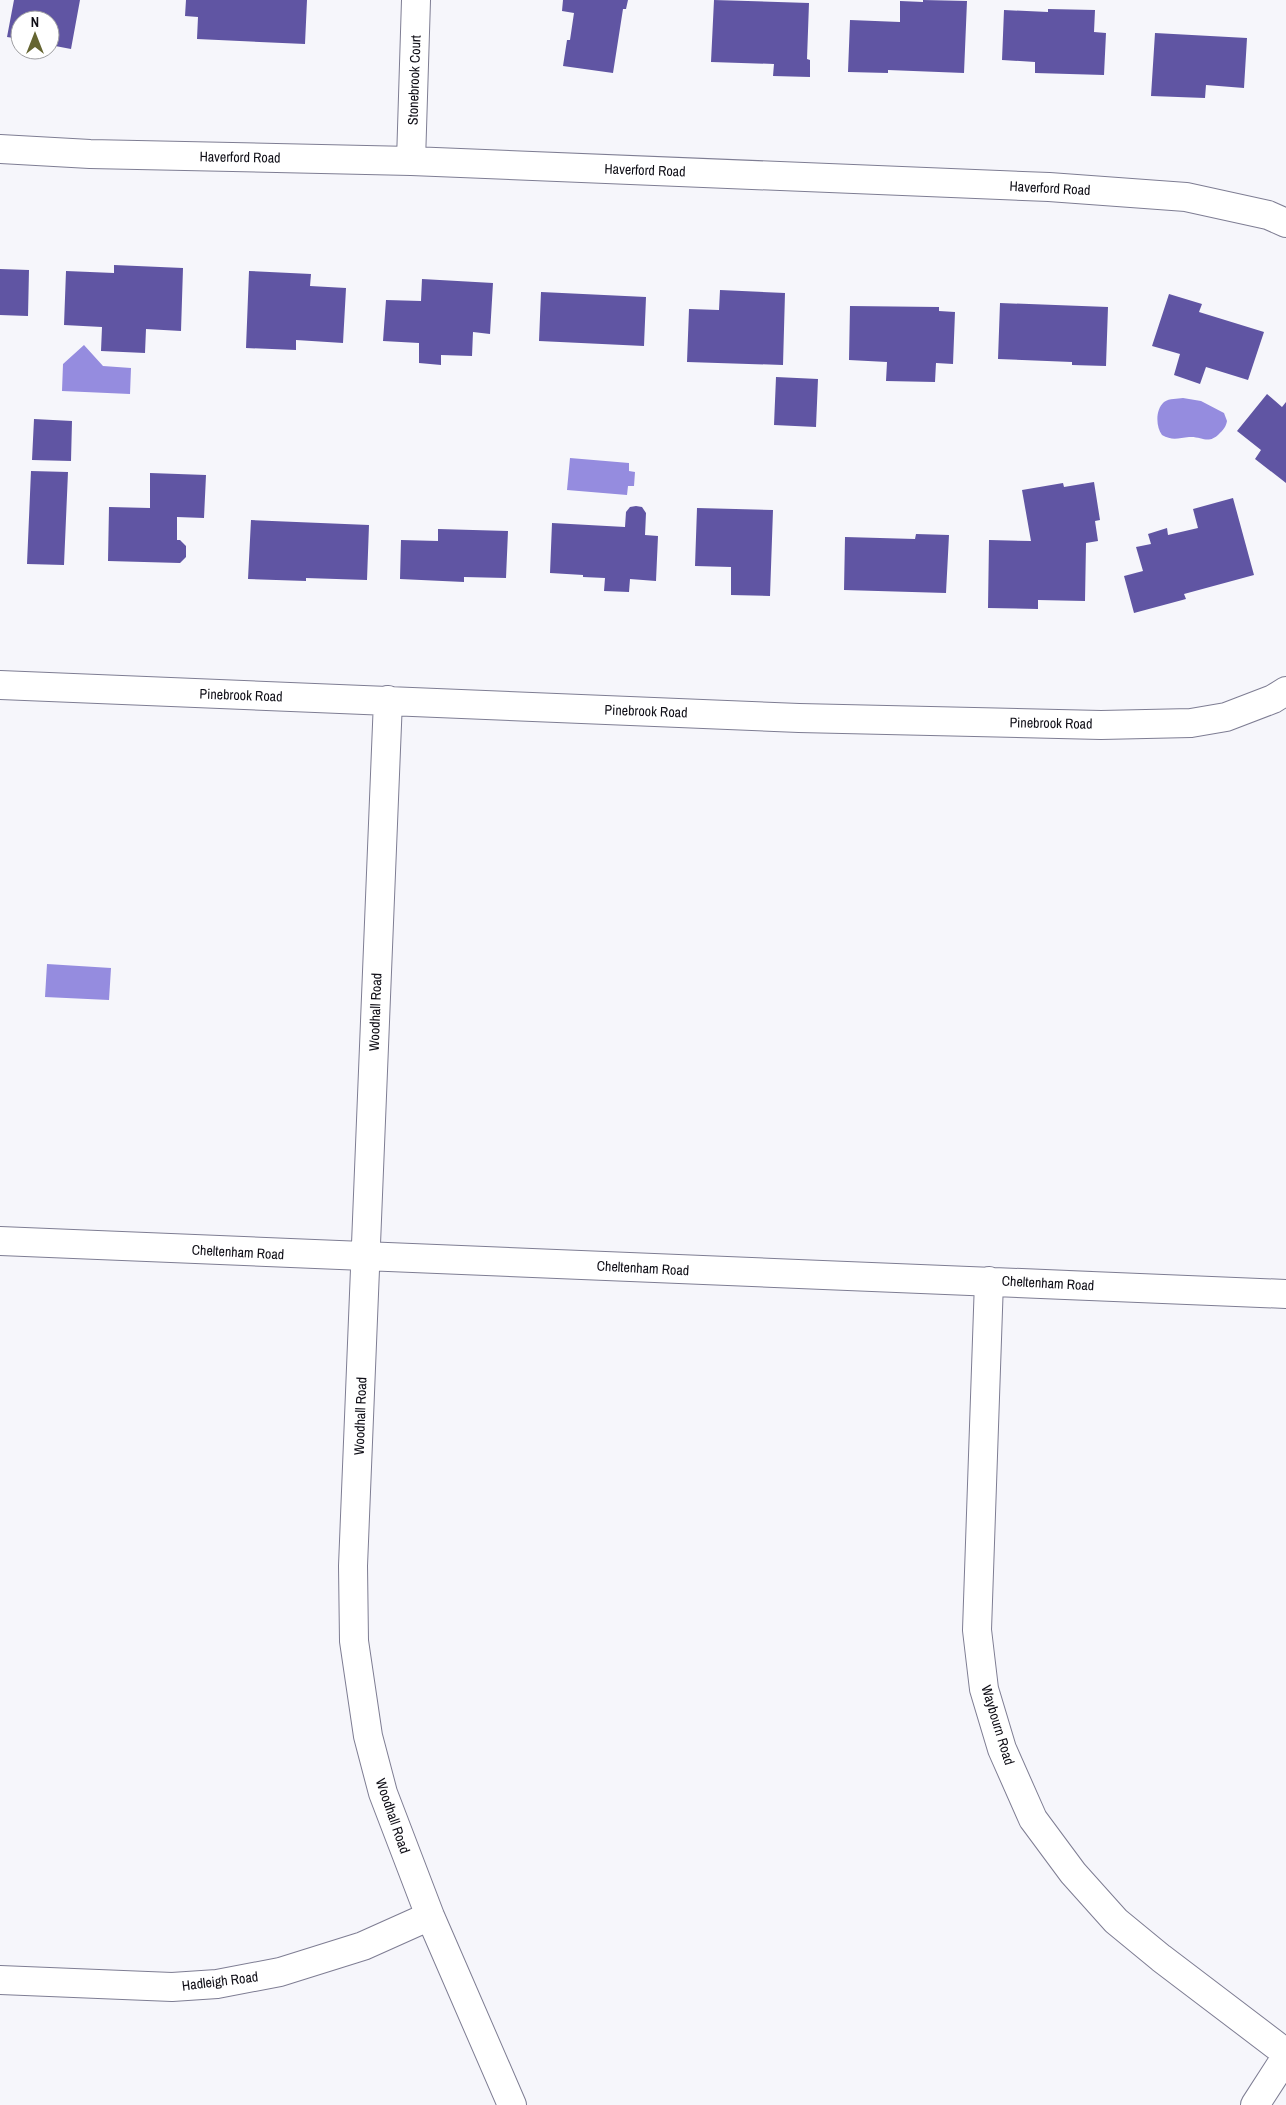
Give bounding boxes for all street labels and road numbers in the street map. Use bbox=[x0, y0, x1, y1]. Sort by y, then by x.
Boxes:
street label: Stonebrook Court bbox=[403, 35, 425, 125]
street label: Haverford Road bbox=[199, 147, 281, 167]
street label: Haverford Road bbox=[604, 160, 686, 180]
street label: Haverford Road bbox=[1009, 177, 1091, 199]
street label: Pinebrook Road bbox=[199, 685, 283, 705]
street label: Pinebrook Road bbox=[604, 701, 688, 721]
street label: Pinebrook Road bbox=[1009, 713, 1093, 733]
street label: Woodhall Road bbox=[365, 973, 385, 1051]
street label: Cheltenham Road bbox=[191, 1241, 285, 1263]
street label: Cheltenham Road bbox=[596, 1257, 690, 1279]
street label: Cheltenham Road bbox=[1001, 1272, 1095, 1294]
street label: Woodhall Road bbox=[350, 1377, 370, 1455]
street label: Waybourn Road bbox=[977, 1683, 1019, 1767]
street label: Woodhall Road bbox=[372, 1776, 414, 1856]
street label: Hadleigh Road bbox=[181, 1967, 259, 1995]

